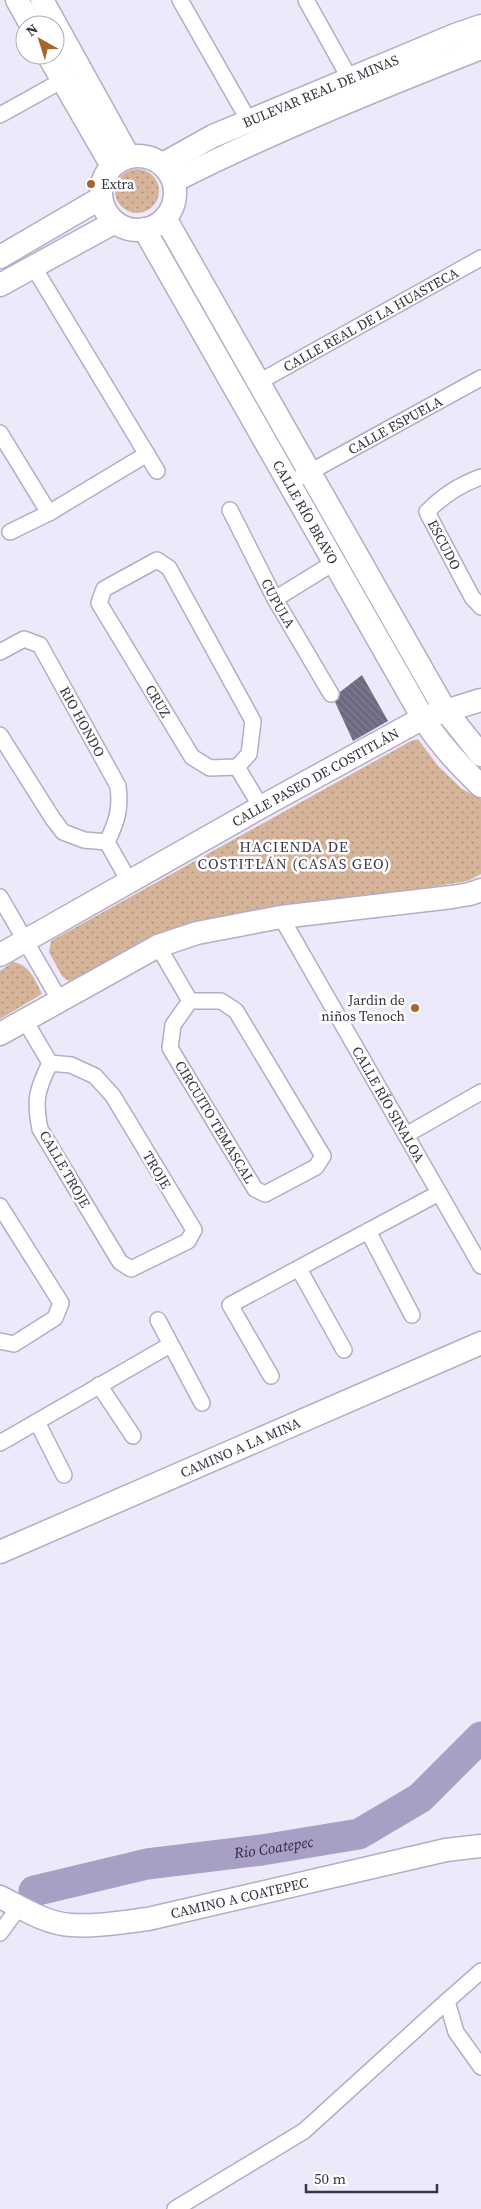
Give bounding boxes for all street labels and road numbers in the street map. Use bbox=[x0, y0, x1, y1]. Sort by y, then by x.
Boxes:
street label: BULEVAR REAL DE MINAS bbox=[240, 50, 402, 133]
street label: CALLE REAL DE LA HUASTECA bbox=[279, 262, 463, 377]
street label: CALLE ESPUELA bbox=[344, 391, 447, 459]
street label: CALLE RÍO BRAVO bbox=[268, 456, 343, 568]
street label: ESCUDO bbox=[423, 516, 466, 573]
street label: CUPULA bbox=[256, 575, 300, 633]
street label: CRUZ bbox=[140, 681, 176, 722]
street label: RIO HONDO bbox=[55, 683, 110, 761]
street label: CALLE PASEO DE COSTITLÁN bbox=[228, 723, 403, 832]
street label: CALLE RÍO SINALOA bbox=[347, 1043, 430, 1167]
street label: CIRCUITO TEMASCAL bbox=[170, 1057, 260, 1187]
street label: CALLE TROJE bbox=[35, 1127, 95, 1211]
street label: TROJE bbox=[138, 1147, 176, 1193]
street label: CAMINO A LA MINA bbox=[177, 1412, 304, 1483]
street label: CAMINO A COATEPEC bbox=[169, 1872, 310, 1923]

